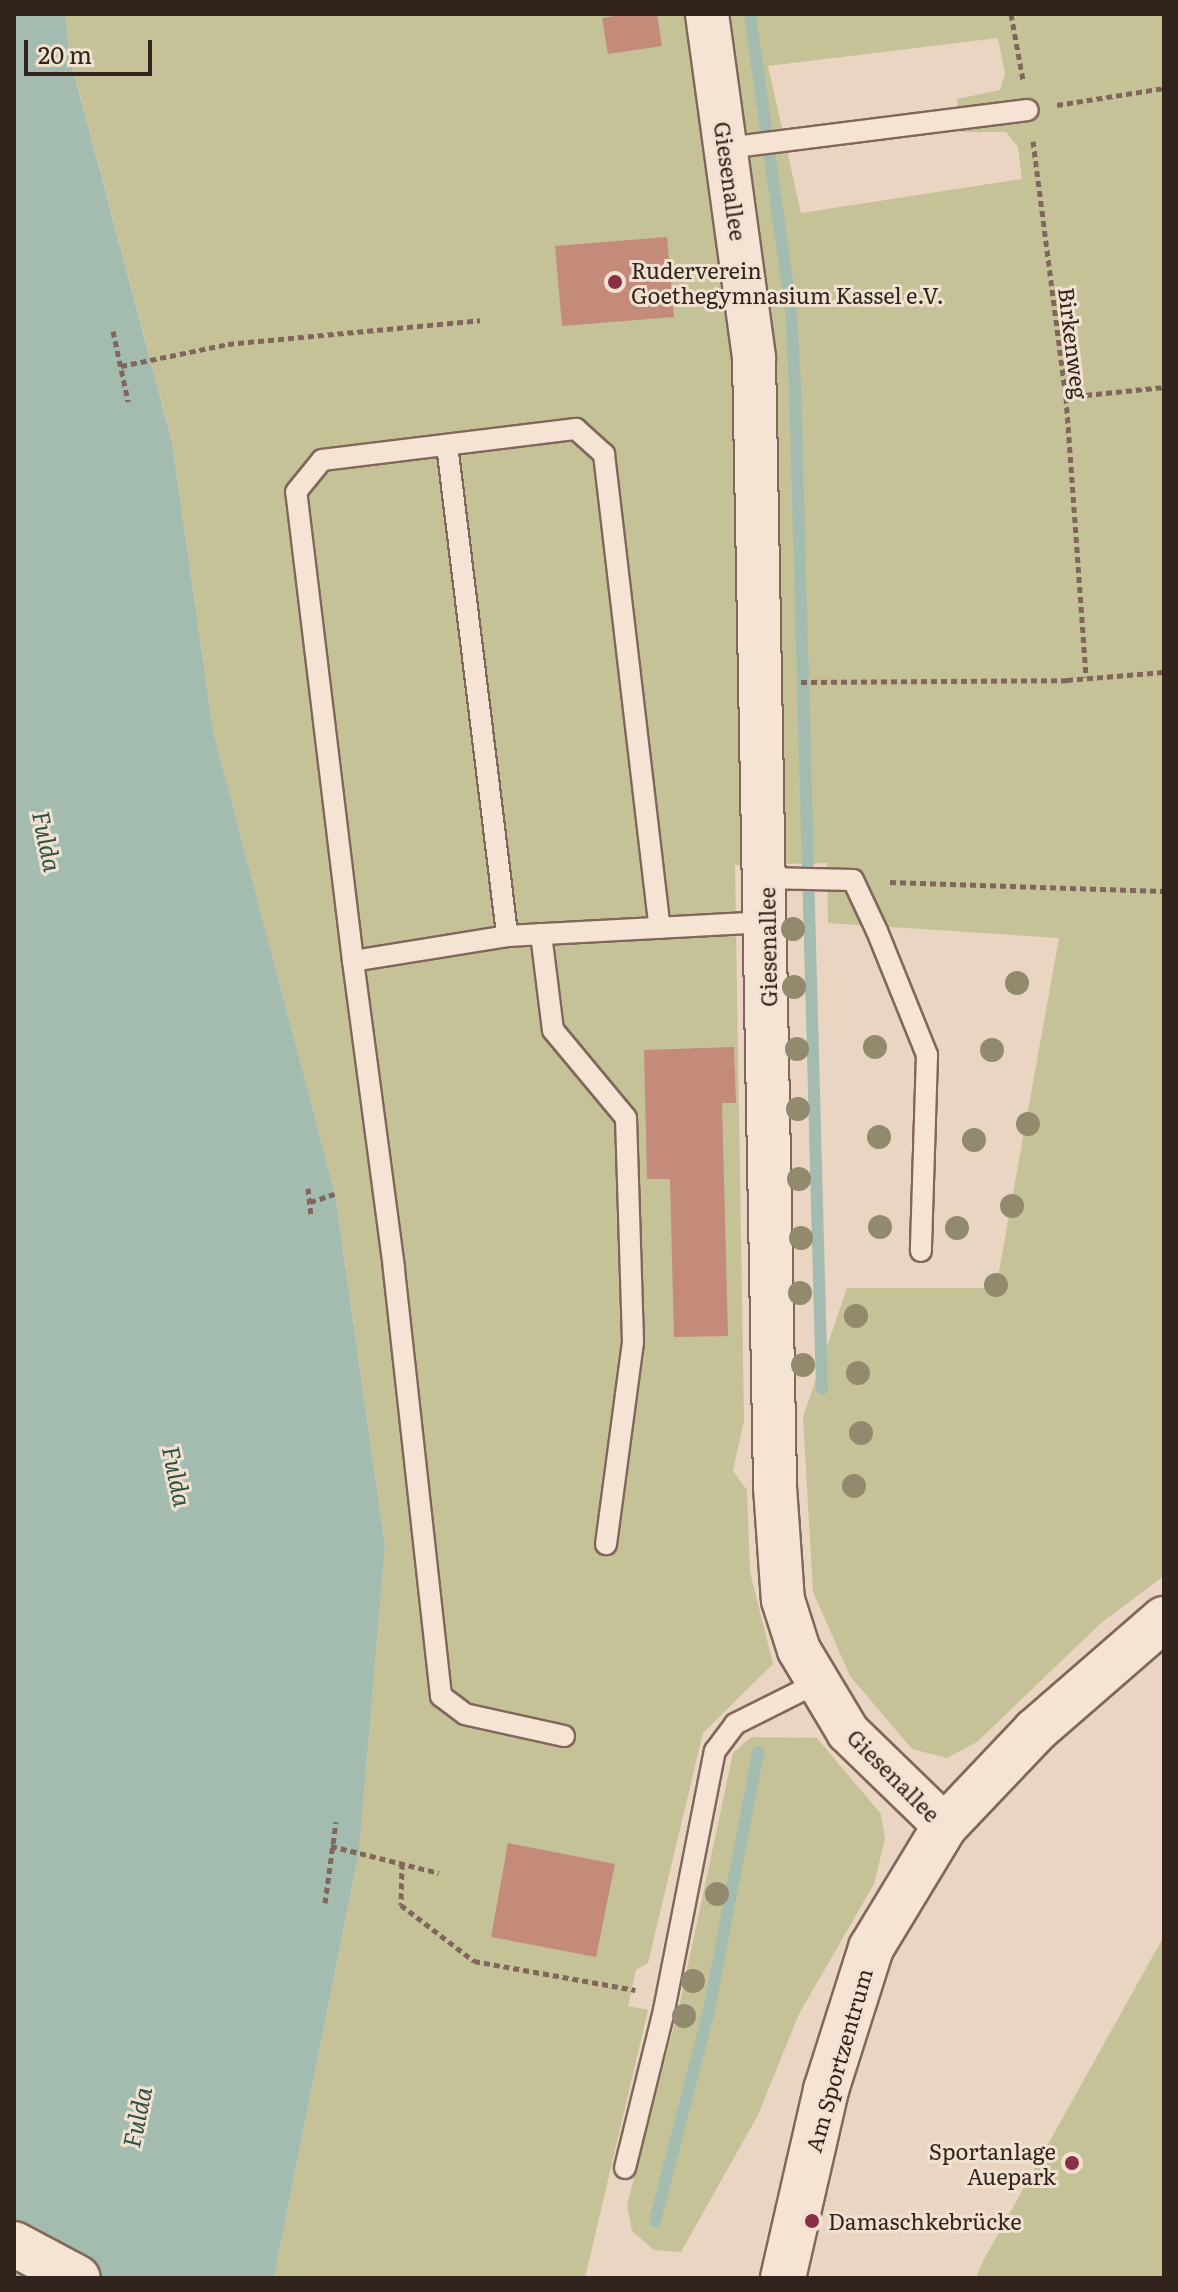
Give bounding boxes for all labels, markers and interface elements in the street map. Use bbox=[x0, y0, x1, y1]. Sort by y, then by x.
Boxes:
scale bar bbox=[28, 24, 156, 74]
text: 20 m bbox=[38, 36, 92, 71]
street label: Giesenallee bbox=[710, 120, 752, 242]
place label: Ruderverein Goethegymnasium Kassel e.V. bbox=[631, 256, 944, 308]
marker: Ruderverein Goethegymnasium Kassel e.V. bbox=[606, 273, 624, 291]
street label: Birkenweg bbox=[1054, 286, 1094, 400]
water label: Fulda bbox=[28, 808, 68, 874]
street label: Giesenallee bbox=[753, 887, 781, 1007]
water label: Fulda bbox=[158, 1443, 198, 1509]
street label: Giesenallee bbox=[842, 1723, 946, 1827]
street label: Am Sportzentrum bbox=[799, 1965, 877, 2155]
water label: Fulda bbox=[116, 2084, 156, 2150]
place label: Sportanlage Auepark bbox=[929, 2137, 1056, 2188]
marker: Sportanlage Auepark bbox=[1063, 2154, 1081, 2172]
place label: Damaschkebrücke bbox=[828, 2208, 1022, 2234]
marker: Damaschkebrücke bbox=[803, 2212, 821, 2230]

